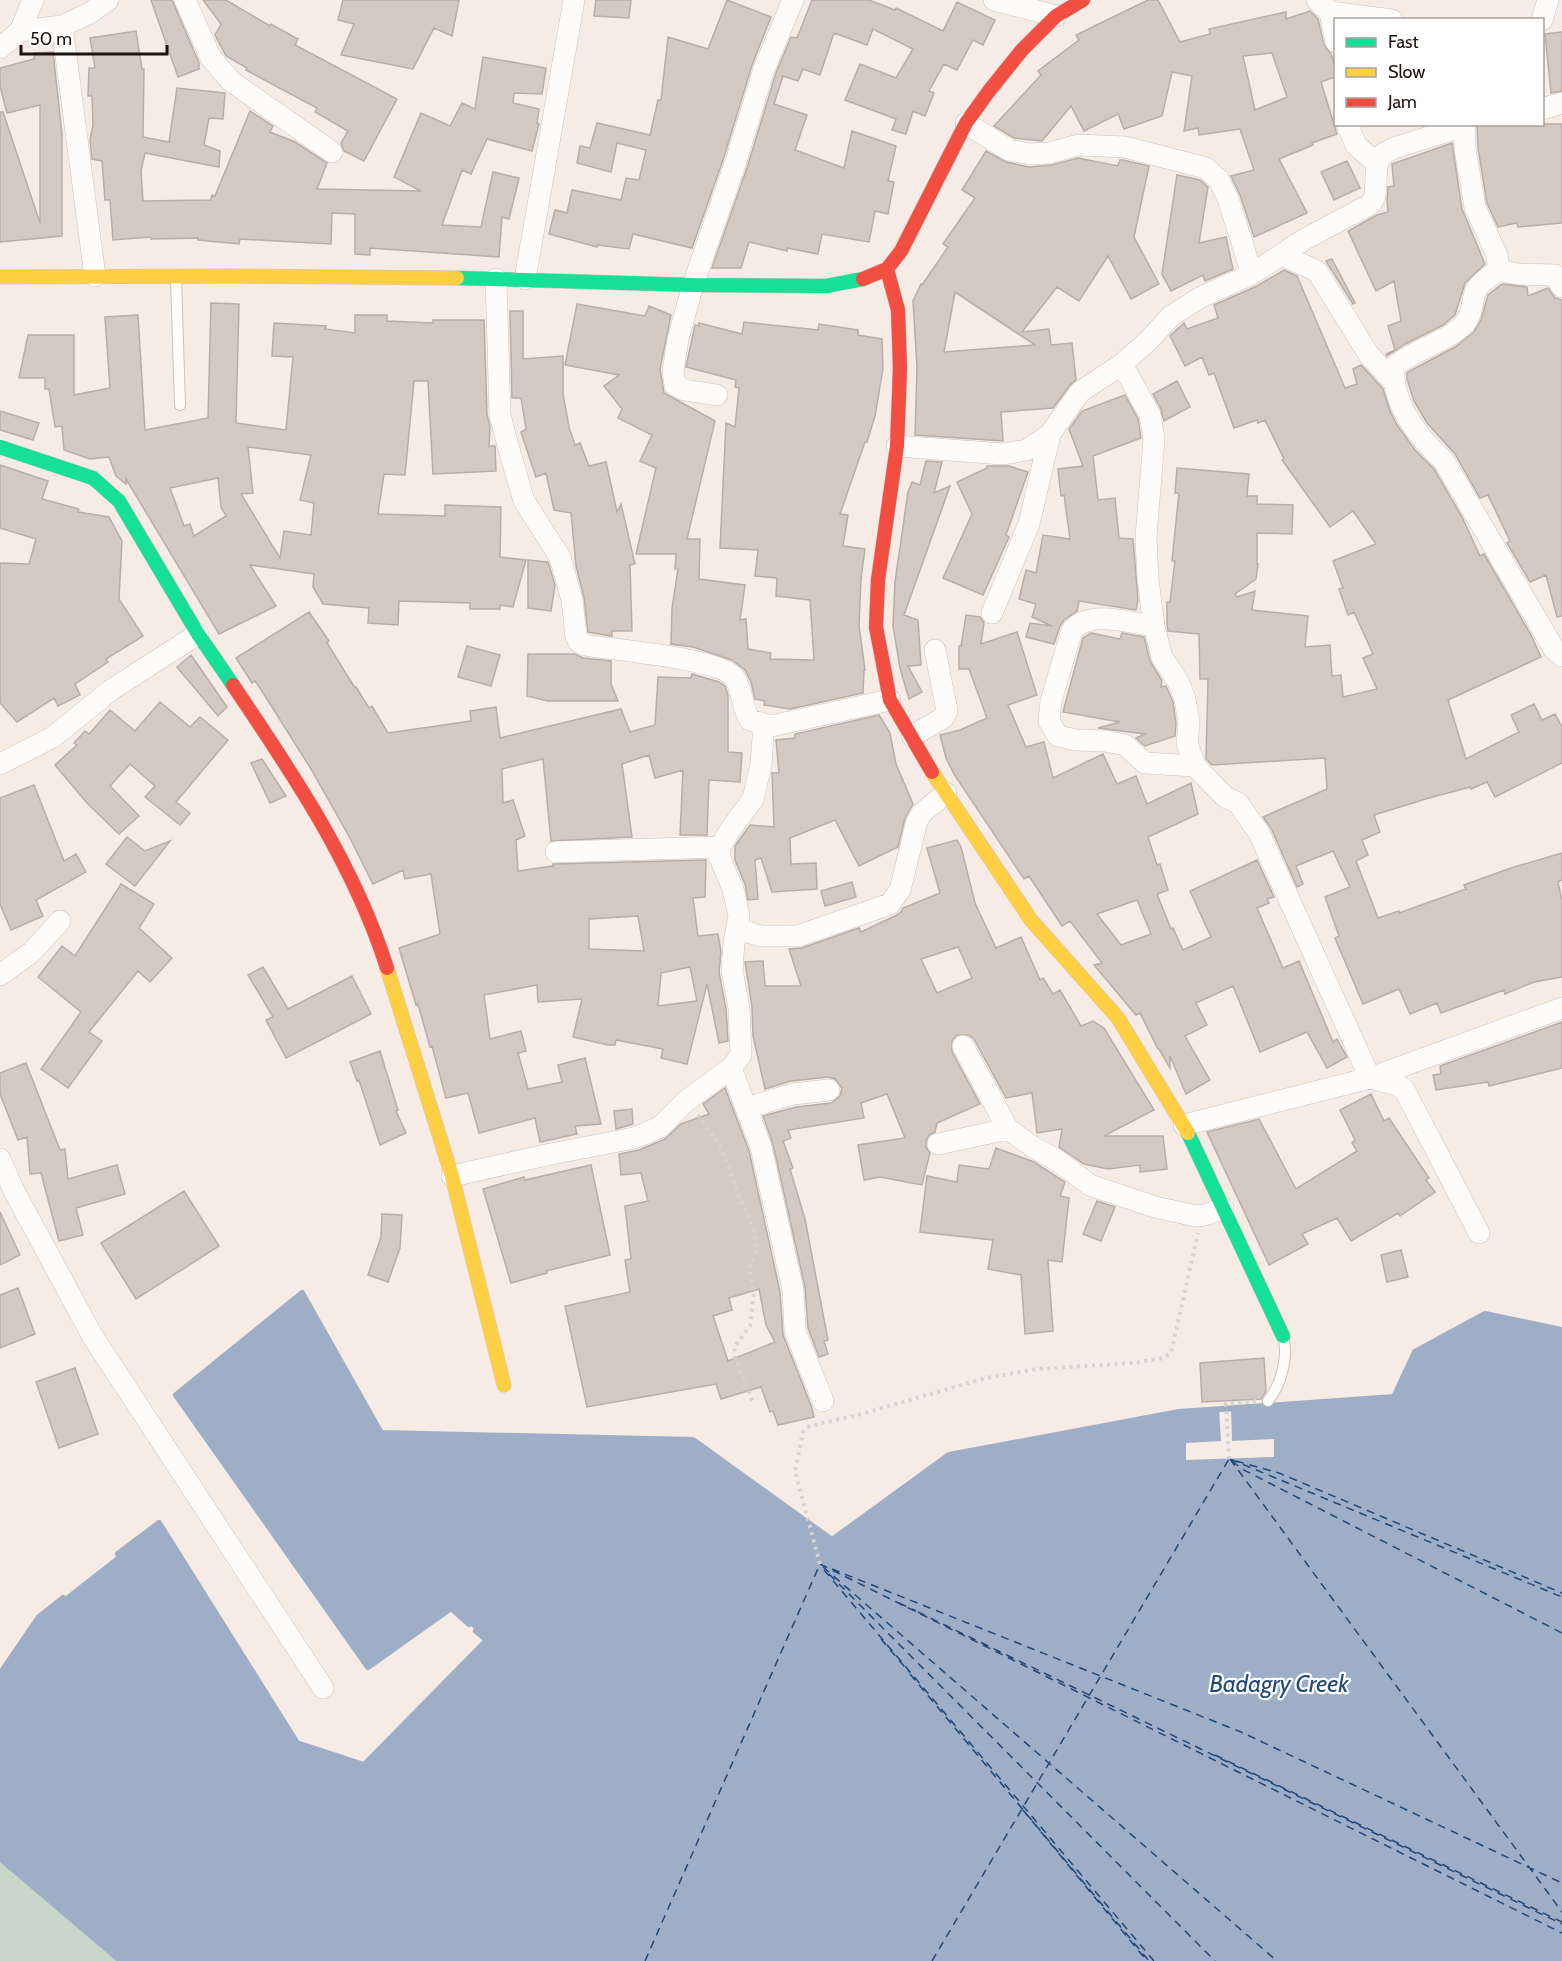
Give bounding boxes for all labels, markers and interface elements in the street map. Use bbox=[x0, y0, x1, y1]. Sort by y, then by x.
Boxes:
scale bar bbox=[21, 18, 166, 56]
legend bbox=[1334, 18, 1544, 126]
text: 50 m bbox=[30, 28, 72, 50]
text: Fast bbox=[1388, 31, 1419, 53]
text: Slow bbox=[1388, 61, 1425, 83]
text: Jam bbox=[1387, 91, 1417, 113]
water label: Badagry Creek bbox=[1209, 1669, 1349, 1698]

